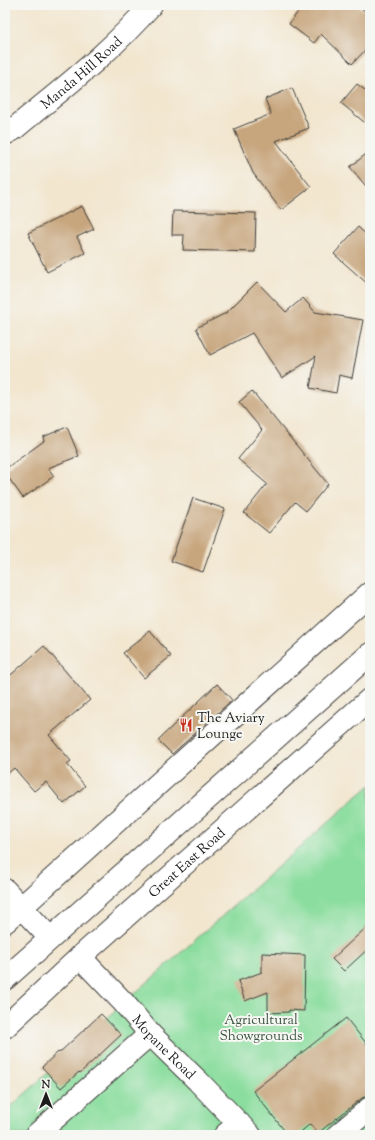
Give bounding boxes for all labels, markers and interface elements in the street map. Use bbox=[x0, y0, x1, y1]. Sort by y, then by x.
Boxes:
street label: Manda Hill Road bbox=[37, 33, 128, 115]
place label: The Aviary Lounge bbox=[197, 709, 265, 745]
restaurant icon: The Aviary Lounge bbox=[178, 717, 194, 733]
street label: Great East Road bbox=[145, 824, 231, 904]
street label: Mopane Road bbox=[126, 1011, 199, 1085]
park label: Agricultural Showgrounds bbox=[219, 1011, 303, 1047]
north arrow bbox=[26, 1074, 66, 1114]
text: N bbox=[41, 1077, 51, 1093]

